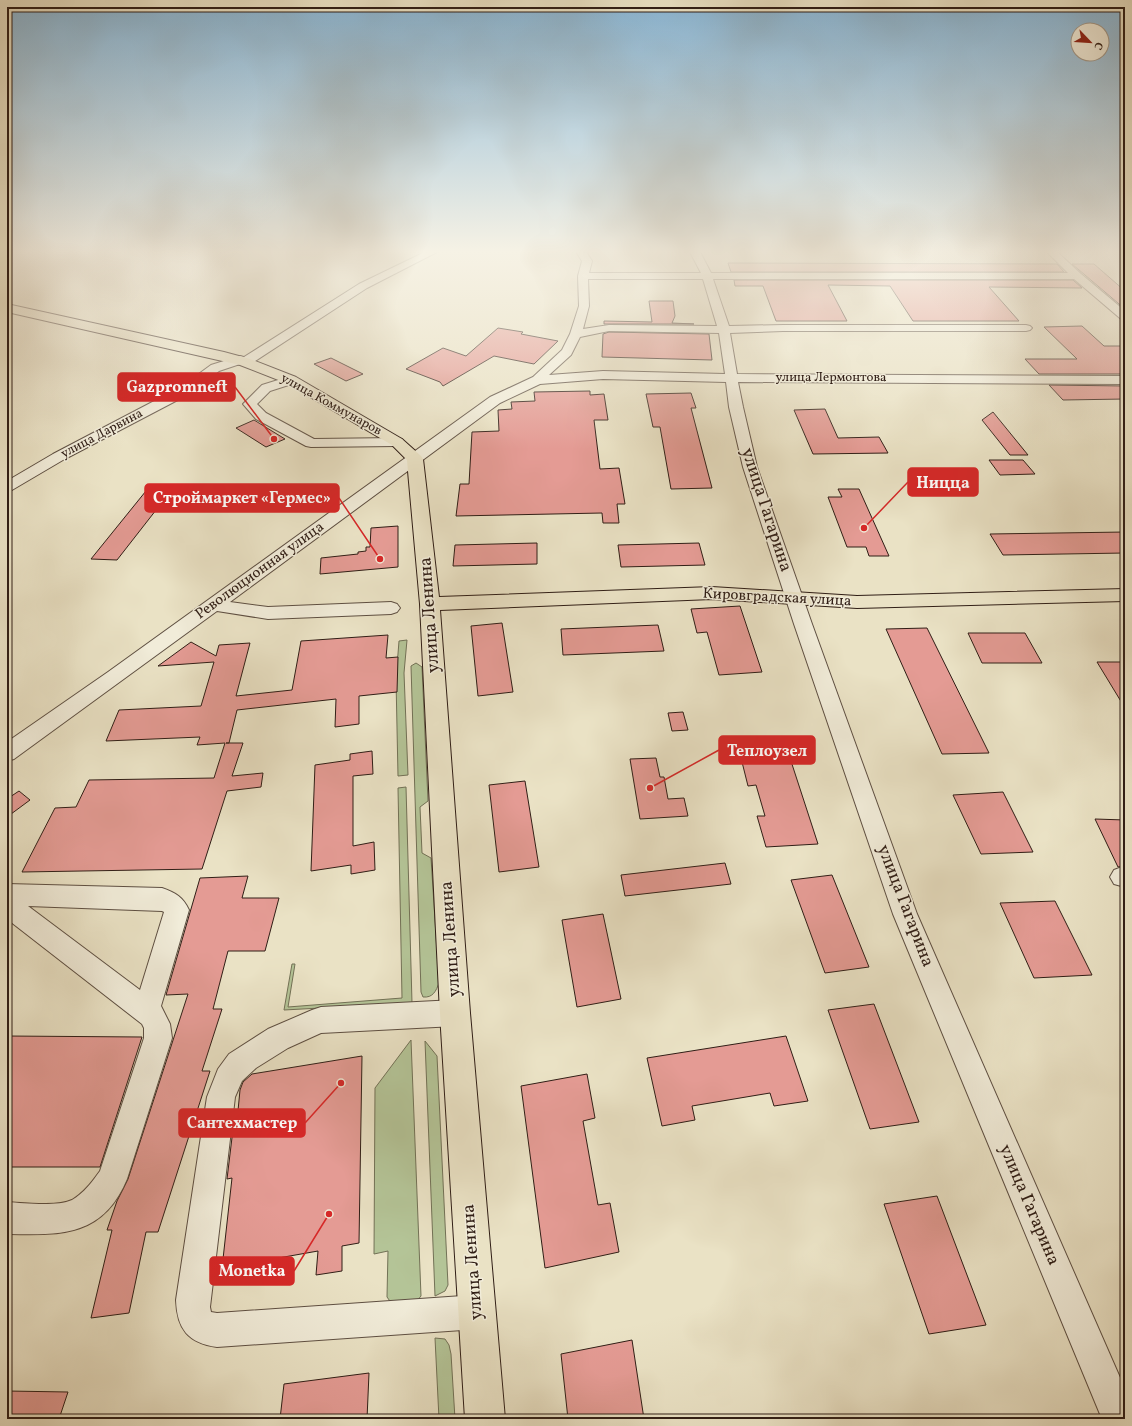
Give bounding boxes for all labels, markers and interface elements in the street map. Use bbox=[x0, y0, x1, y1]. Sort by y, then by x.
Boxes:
north arrow bbox=[1070, 22, 1110, 62]
text: С bbox=[1089, 39, 1106, 52]
street label: улица Лермонтова bbox=[775, 369, 887, 387]
street label: улица Коммунаров bbox=[277, 370, 385, 441]
callout: Gazpromneft bbox=[118, 373, 235, 401]
text: Gazpromneft bbox=[126, 377, 228, 399]
street label: улица Дарвина bbox=[58, 405, 146, 463]
street label: улица Гагарина bbox=[734, 445, 798, 575]
callout: Ницца bbox=[908, 468, 978, 496]
text: Ницца bbox=[916, 473, 970, 495]
callout: Строймаркет «Гермес» bbox=[145, 484, 339, 512]
text: Строймаркет «Гермес» bbox=[153, 488, 331, 510]
street label: Революционная улица bbox=[191, 517, 329, 625]
street label: улица Ленина bbox=[413, 556, 447, 674]
street label: Кировградская улица bbox=[702, 584, 852, 612]
callout: Теплоузел bbox=[719, 736, 815, 764]
text: Теплоузел bbox=[727, 741, 807, 763]
street label: улица Гагарина bbox=[870, 841, 940, 971]
street label: улица Ленина bbox=[434, 880, 468, 998]
callout: Сантехмастер bbox=[179, 1109, 305, 1137]
text: Сантехмастер bbox=[187, 1113, 297, 1135]
street label: улица Гагарина bbox=[992, 1141, 1066, 1269]
street label: улица Ленина bbox=[456, 1203, 490, 1321]
callout: Monetka bbox=[210, 1257, 294, 1285]
text: Monetka bbox=[218, 1261, 286, 1283]

